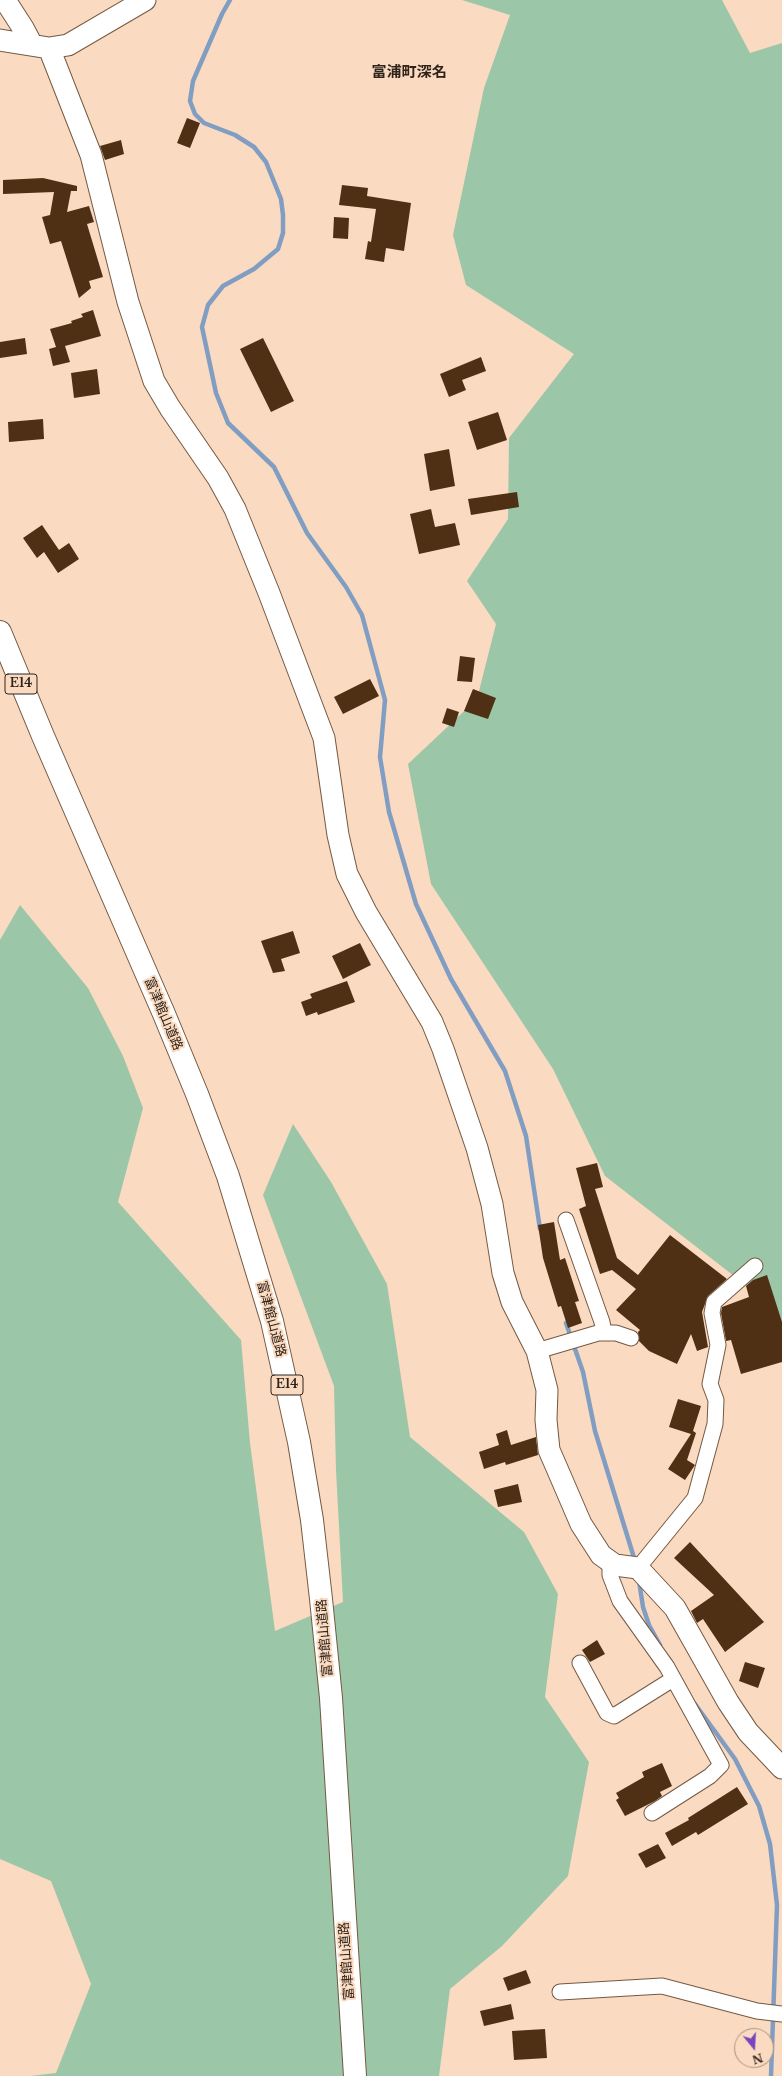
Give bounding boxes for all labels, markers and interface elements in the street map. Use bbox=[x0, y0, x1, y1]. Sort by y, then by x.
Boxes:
district label: 富浦町深名 bbox=[372, 64, 446, 82]
road number: E14 bbox=[5, 674, 37, 694]
street label: 富津館山道路 bbox=[141, 975, 185, 1053]
street label: 富津館山道路 bbox=[253, 1279, 289, 1359]
road number: E14 bbox=[271, 1375, 303, 1395]
street label: 富津館山道路 bbox=[314, 1598, 336, 1678]
street label: 富津館山道路 bbox=[336, 1922, 358, 2000]
north arrow bbox=[734, 2028, 774, 2068]
text: N bbox=[750, 2050, 764, 2067]

